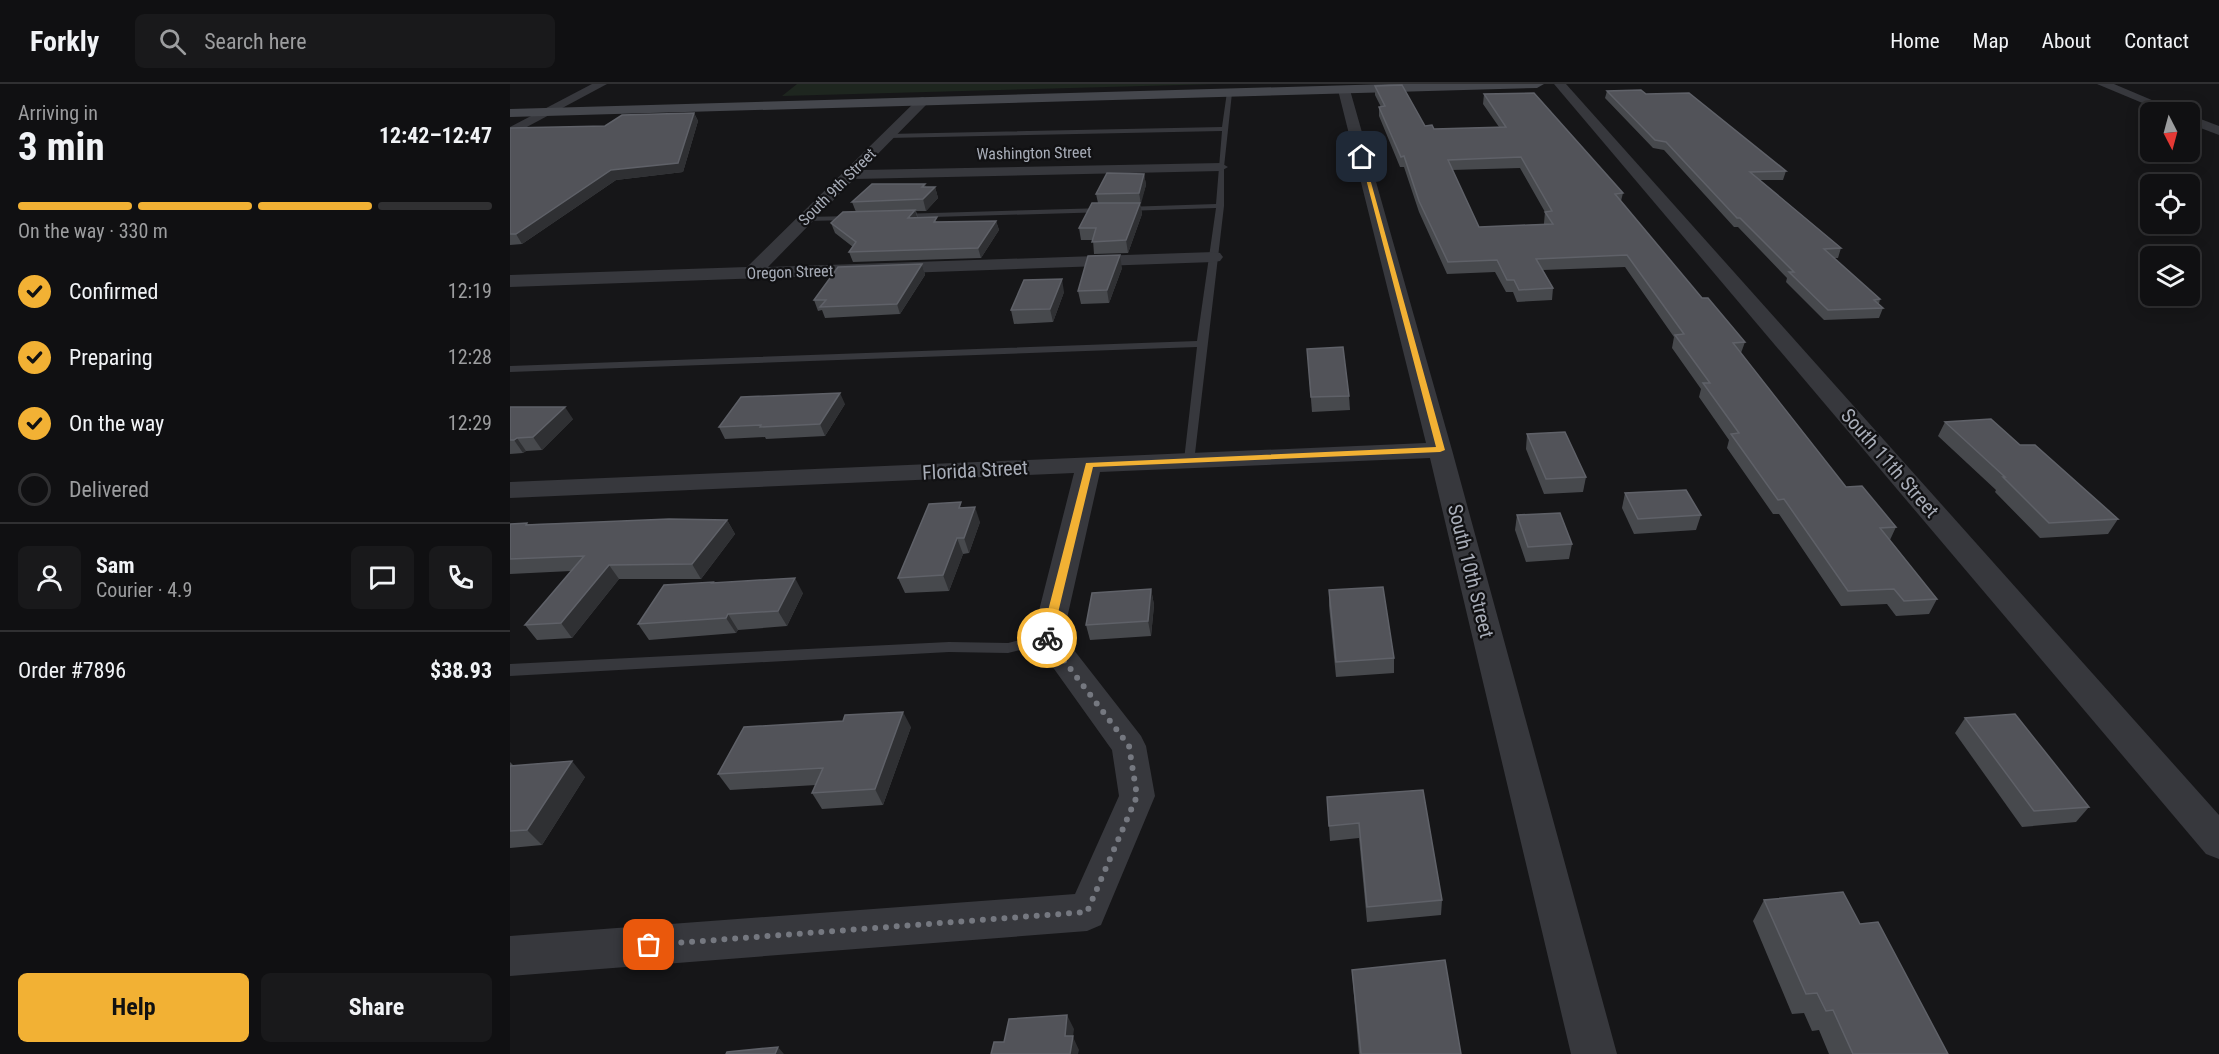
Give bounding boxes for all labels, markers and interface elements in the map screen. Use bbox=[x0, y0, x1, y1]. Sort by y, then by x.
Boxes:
search box bbox=[135, 14, 555, 68]
text: Forkly bbox=[30, 25, 99, 58]
icon: search bbox=[156, 25, 189, 58]
text: Search here bbox=[204, 29, 307, 54]
text: Home bbox=[1890, 29, 1940, 53]
text: Map bbox=[1973, 29, 2009, 53]
text: About bbox=[2042, 29, 2091, 53]
text: Contact bbox=[2124, 29, 2189, 53]
text: Arriving in bbox=[18, 101, 98, 125]
north arrow bbox=[2140, 102, 2200, 162]
map controls bbox=[2140, 102, 2200, 306]
text: 12:42–12:47 bbox=[379, 123, 492, 148]
text: 3 min bbox=[18, 124, 105, 170]
pin bbox=[1336, 131, 1387, 182]
icon: home bbox=[1345, 140, 1378, 173]
street label: Washington Street bbox=[976, 142, 1092, 164]
street label: South 9th Street bbox=[794, 144, 880, 230]
button: locate bbox=[2140, 174, 2200, 234]
text: On the way · 330 m bbox=[18, 219, 168, 243]
button: layers bbox=[2140, 246, 2200, 306]
street label: Oregon Street bbox=[746, 261, 834, 283]
icon: check bbox=[18, 275, 51, 308]
text: Confirmed bbox=[69, 279, 158, 304]
text: 12:19 bbox=[448, 279, 492, 303]
icon: check bbox=[18, 341, 51, 374]
text: Preparing bbox=[69, 345, 153, 370]
text: 12:28 bbox=[448, 345, 492, 369]
street label: South 11th Street bbox=[1836, 403, 1944, 523]
icon: check bbox=[18, 407, 51, 440]
text: On the way bbox=[69, 411, 164, 436]
text: 12:29 bbox=[448, 411, 492, 435]
street label: Florida Street bbox=[921, 455, 1029, 485]
text: Delivered bbox=[69, 477, 149, 502]
street label: South 10th Street bbox=[1443, 502, 1499, 640]
button: person bbox=[18, 546, 81, 609]
button: chat bbox=[351, 546, 414, 609]
button: phone bbox=[429, 546, 492, 609]
text: Sam bbox=[96, 553, 135, 578]
text: Courier · 4.9 bbox=[96, 578, 192, 602]
courier bbox=[1017, 608, 1077, 668]
icon: bike bbox=[1031, 622, 1064, 655]
text: Order #7896 bbox=[18, 658, 126, 683]
text: $38.93 bbox=[430, 658, 492, 683]
pin bbox=[623, 919, 674, 970]
icon: bag bbox=[632, 928, 665, 961]
button: Help bbox=[18, 973, 249, 1042]
button: Share bbox=[261, 973, 492, 1042]

